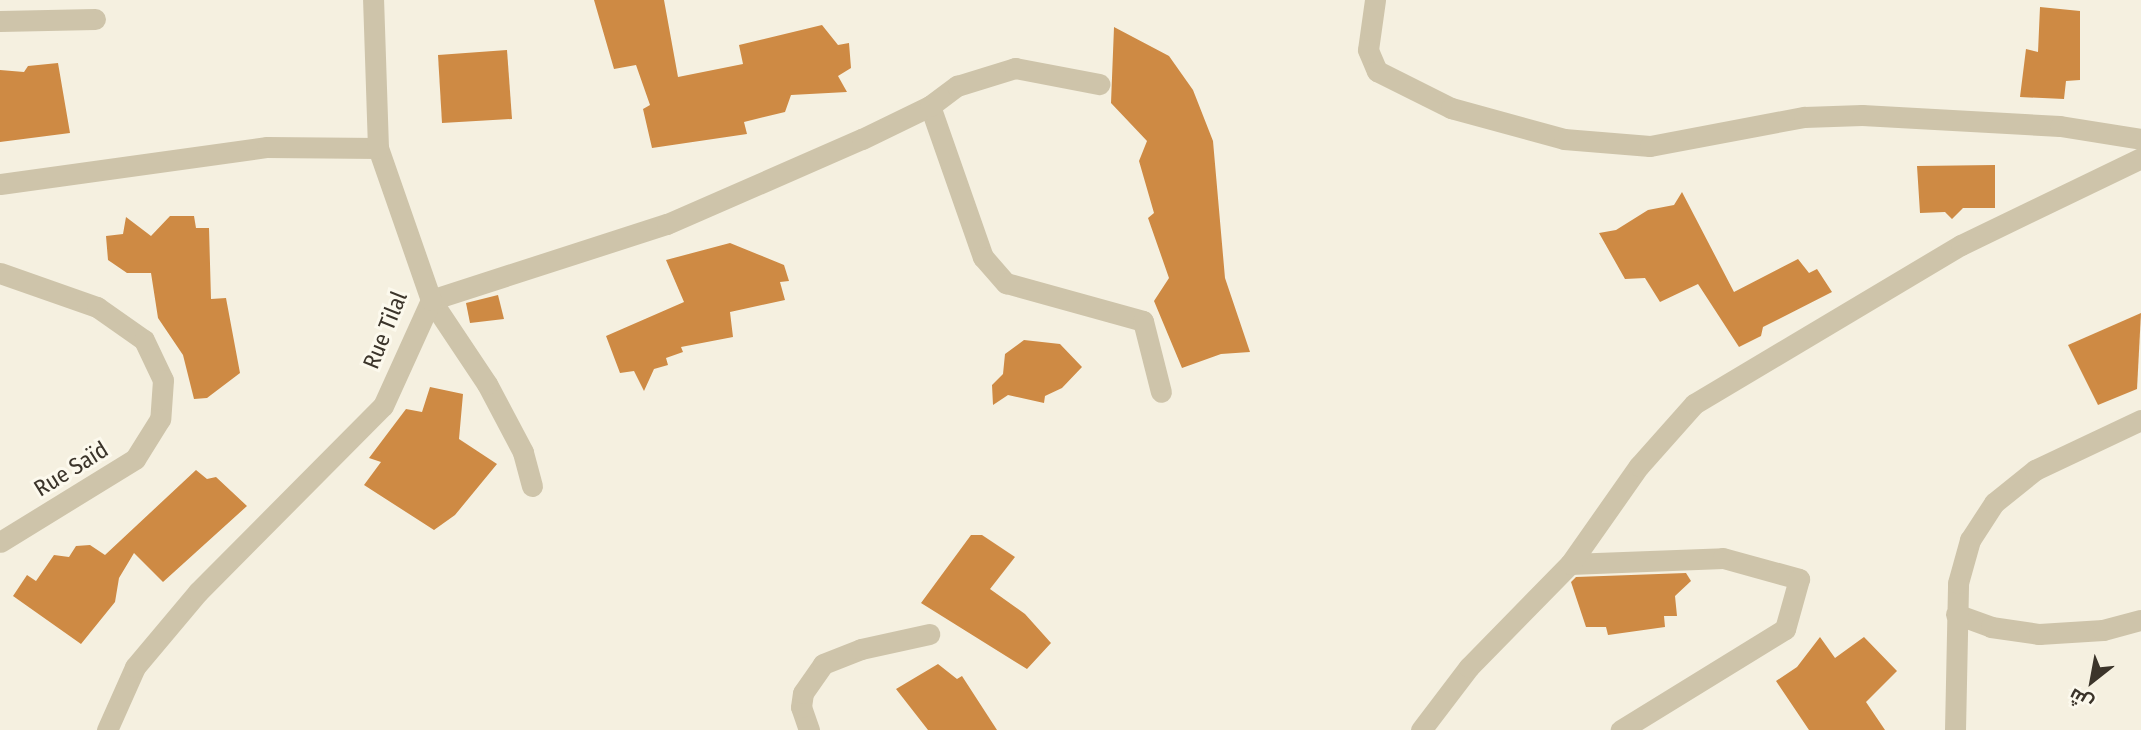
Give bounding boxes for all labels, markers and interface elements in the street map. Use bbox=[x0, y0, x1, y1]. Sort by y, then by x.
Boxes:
street label: Rue Tilal bbox=[357, 287, 413, 373]
street label: Rue Saïd bbox=[29, 436, 113, 502]
north arrow bbox=[2057, 646, 2127, 716]
text: ش bbox=[2065, 683, 2097, 716]

